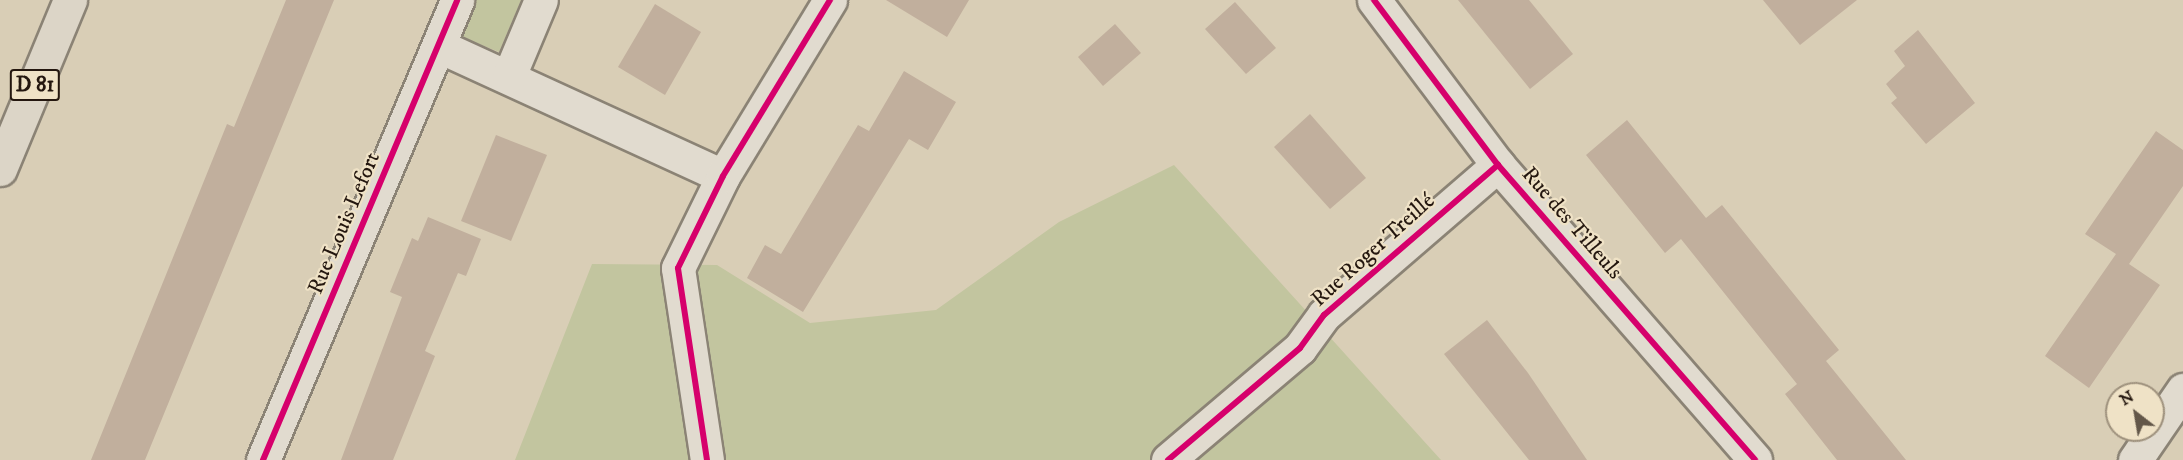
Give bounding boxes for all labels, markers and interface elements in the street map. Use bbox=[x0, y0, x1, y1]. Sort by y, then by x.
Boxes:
road number: D 81 bbox=[9, 67, 60, 103]
street label: Rue Louis Lefort bbox=[302, 148, 386, 298]
street label: Rue des Tilleuls bbox=[1516, 161, 1628, 285]
street label: Rue Roger Treillé bbox=[1306, 188, 1440, 312]
north arrow bbox=[2105, 382, 2165, 442]
text: N bbox=[2116, 386, 2138, 410]

